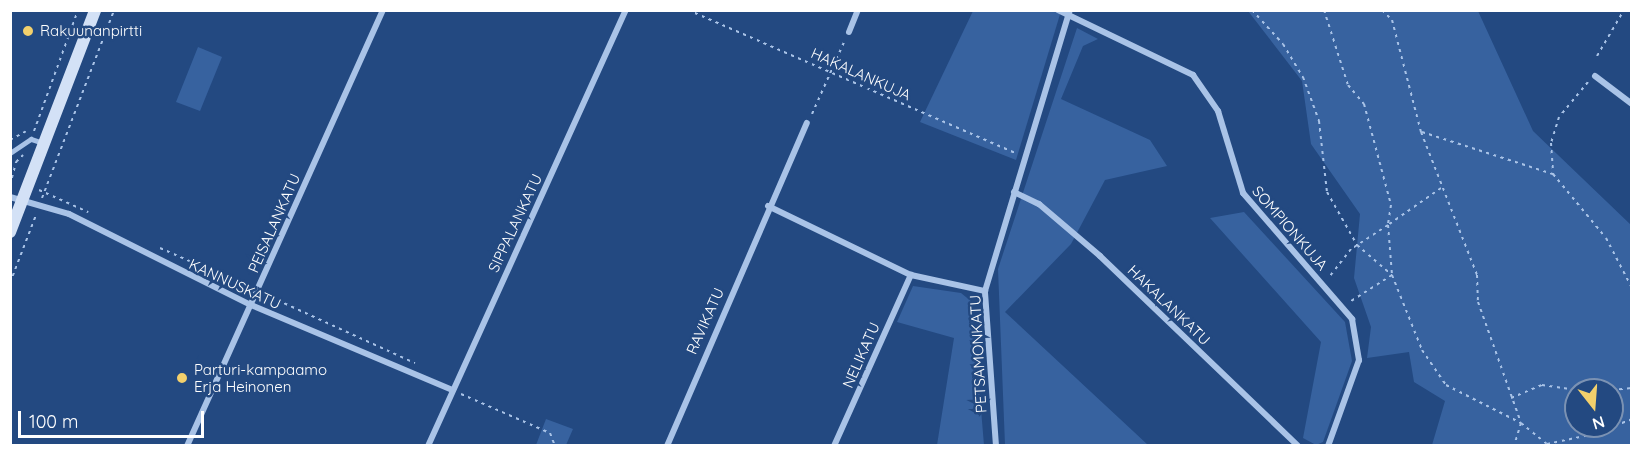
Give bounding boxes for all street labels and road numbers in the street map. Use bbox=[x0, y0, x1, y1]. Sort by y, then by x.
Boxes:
street label: HAKALANKUJA bbox=[808, 44, 914, 104]
street label: PEISALANKATU bbox=[244, 171, 304, 275]
street label: SIPPALANKATU bbox=[484, 171, 546, 275]
street label: SOMPIONKUJA bbox=[1248, 182, 1332, 274]
street label: KANNUSKATU bbox=[186, 255, 284, 313]
street label: HAKALANKATU bbox=[1124, 261, 1214, 349]
street label: RAVIKATU bbox=[682, 285, 728, 357]
street label: PETSAMONKATU bbox=[966, 294, 990, 414]
street label: NELIKATU bbox=[839, 319, 883, 391]

